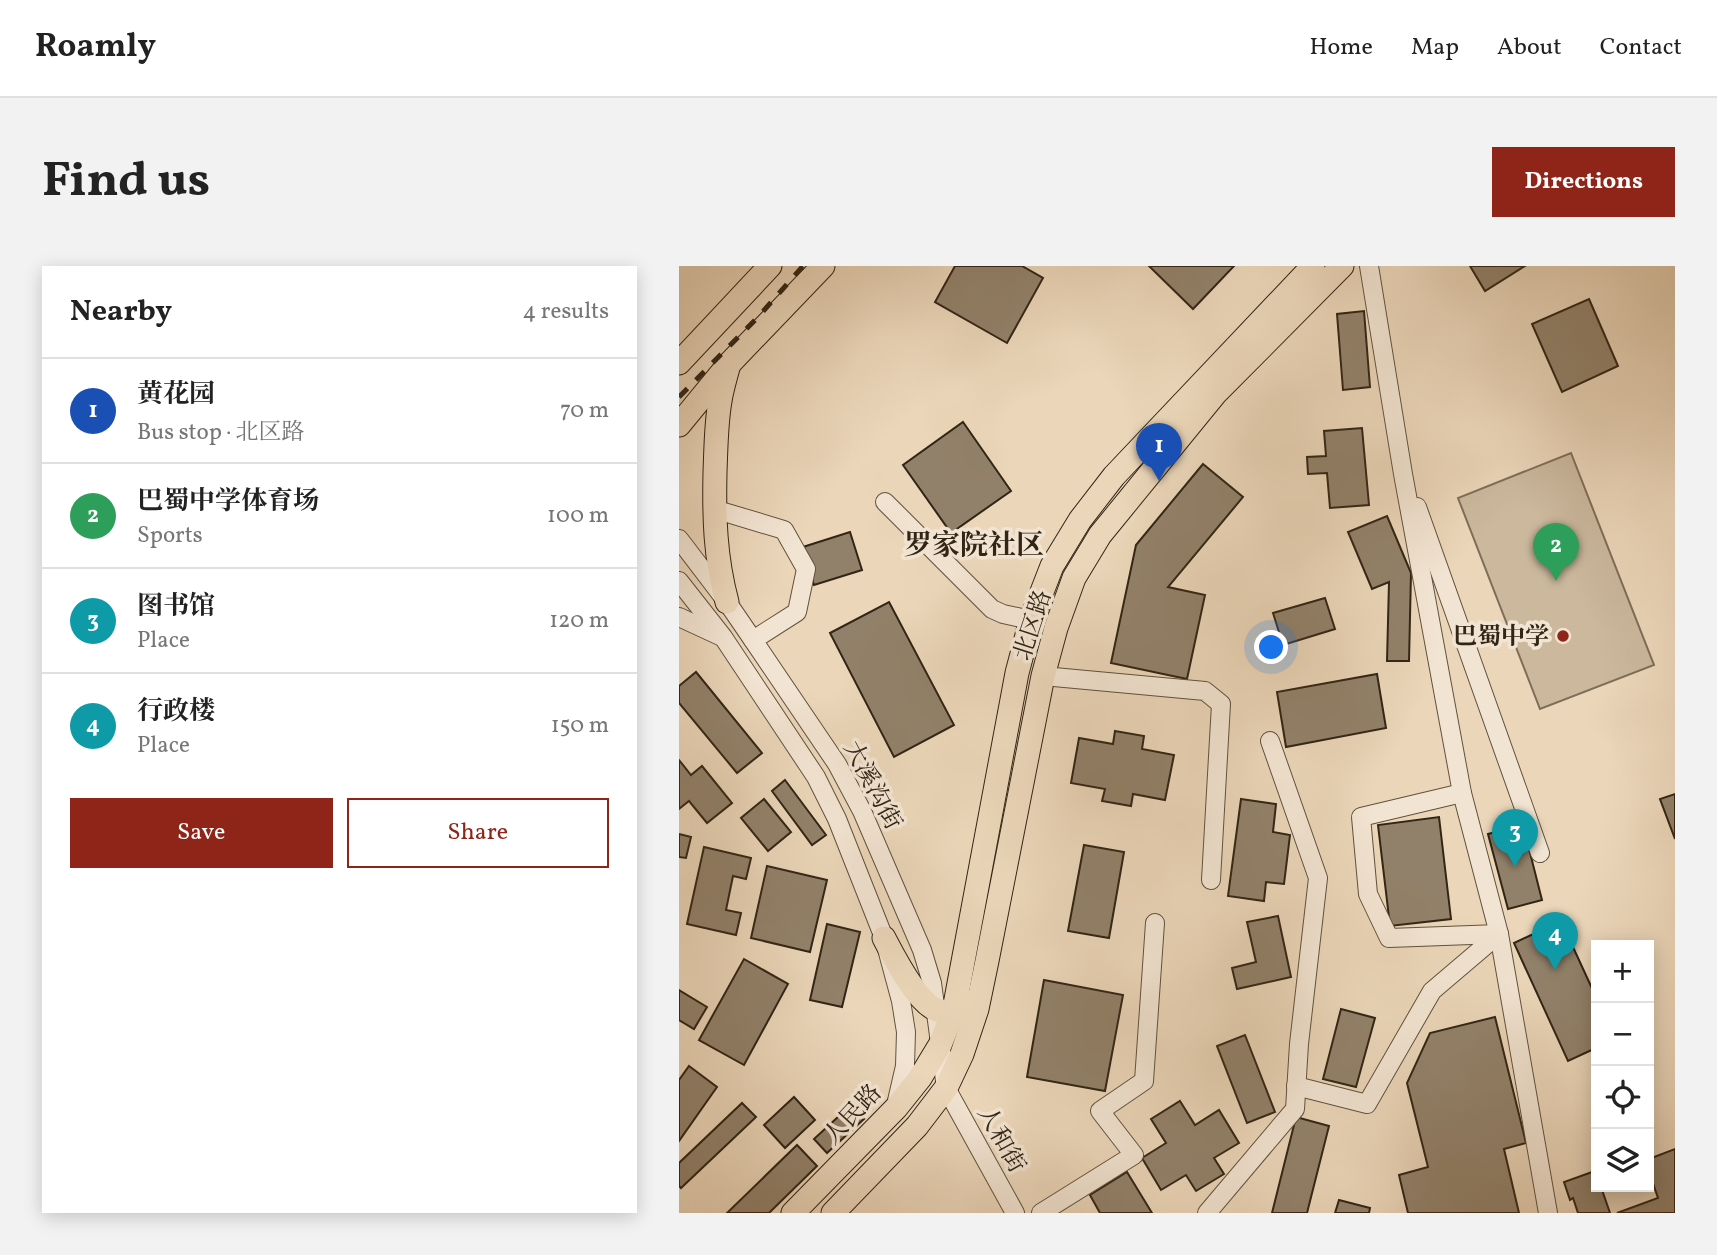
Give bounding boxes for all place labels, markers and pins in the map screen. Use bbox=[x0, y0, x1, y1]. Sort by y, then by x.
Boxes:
pin: 1 bbox=[1136, 423, 1182, 481]
pin: 2 bbox=[1533, 523, 1579, 581]
place label: 巴蜀中学 bbox=[1453, 621, 1549, 655]
marker: 巴蜀中学 bbox=[1555, 628, 1571, 644]
pin: 3 bbox=[1492, 809, 1538, 867]
pin: 4 bbox=[1532, 912, 1578, 970]

